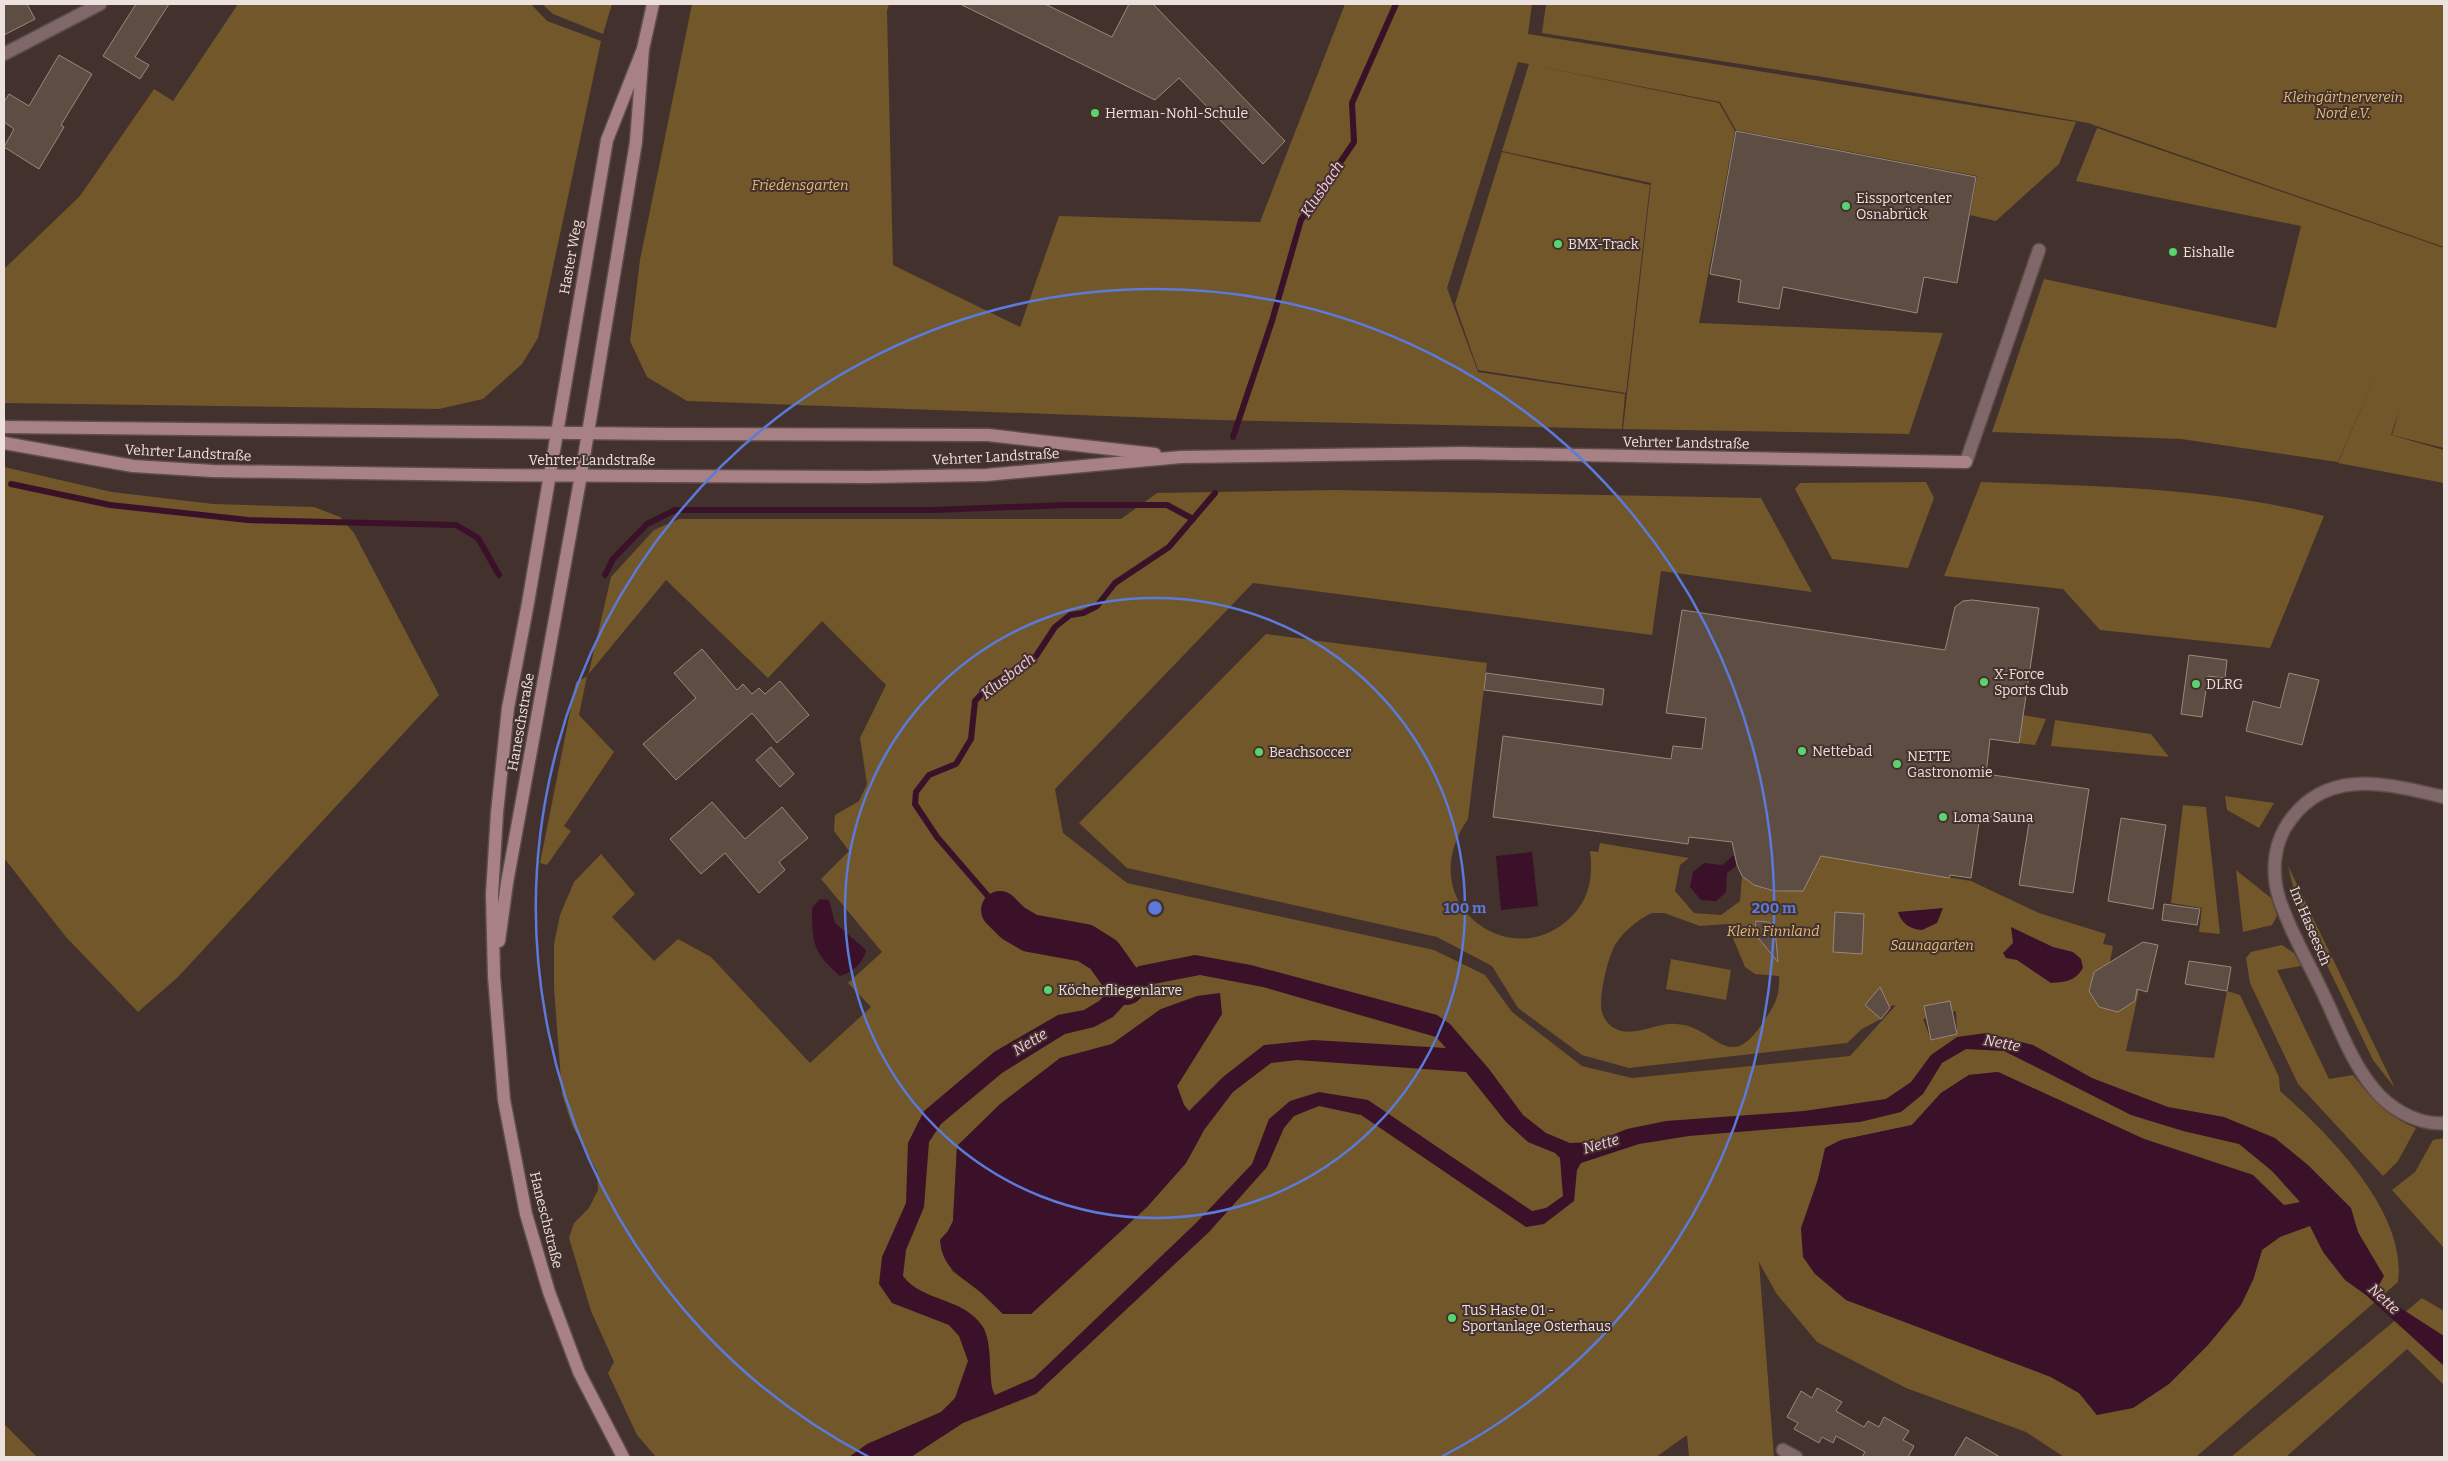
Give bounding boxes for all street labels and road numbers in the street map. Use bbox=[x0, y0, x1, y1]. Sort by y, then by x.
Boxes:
street label: Haster Weg bbox=[556, 218, 586, 296]
street label: Vehrter Landstraße bbox=[1622, 433, 1750, 453]
street label: Vehrter Landstraße bbox=[124, 441, 252, 465]
street label: Vehrter Landstraße bbox=[932, 445, 1060, 469]
street label: Vehrter Landstraße bbox=[529, 452, 655, 469]
street label: Haneschstraße bbox=[504, 672, 538, 772]
street label: Im Haseesch bbox=[2286, 884, 2334, 968]
street label: Haneschstraße bbox=[526, 1170, 566, 1270]

